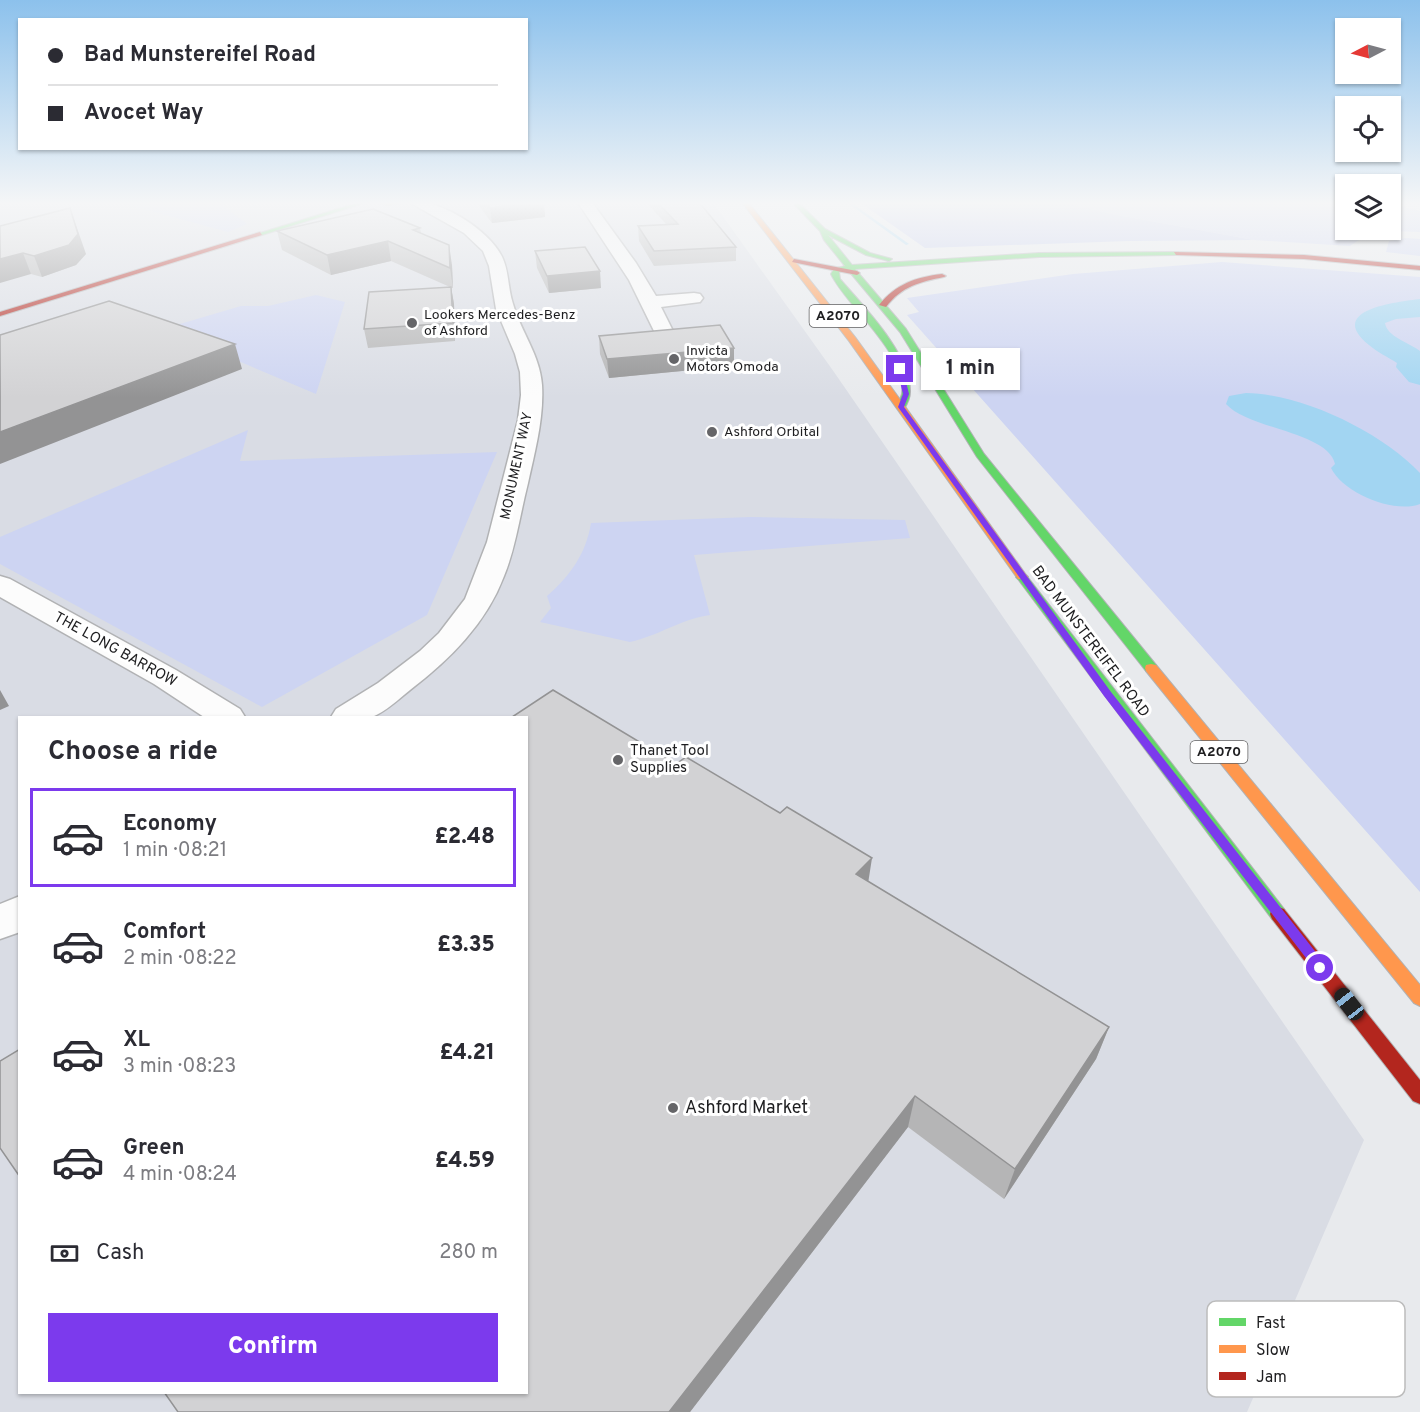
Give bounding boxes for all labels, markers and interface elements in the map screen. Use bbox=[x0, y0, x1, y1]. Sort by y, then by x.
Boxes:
north arrow bbox=[1335, 18, 1401, 84]
map controls bbox=[1335, 18, 1401, 240]
text: Bad Munstereifel Road bbox=[84, 42, 316, 69]
button: locate bbox=[1335, 96, 1401, 162]
text: Avocet Way bbox=[84, 100, 204, 127]
button: layers bbox=[1335, 174, 1401, 240]
road number: A2070 bbox=[810, 305, 866, 327]
place label: Lookers Mercedes-Benz of Ashford bbox=[424, 307, 576, 340]
marker: Lookers Mercedes-Benz of Ashford bbox=[405, 316, 419, 330]
place label: Invicta Motors Omoda bbox=[686, 343, 779, 376]
callout: 1 min bbox=[921, 348, 1020, 390]
marker: Invicta Motors Omoda bbox=[667, 352, 681, 366]
route end bbox=[886, 355, 913, 382]
text: 1 min bbox=[946, 356, 995, 382]
street label: MONUMENT WAY bbox=[497, 411, 537, 521]
place label: Ashford Orbital bbox=[724, 424, 819, 441]
marker: Ashford Orbital bbox=[705, 425, 719, 439]
street label: BAD MUNSTEREIFEL ROAD bbox=[1027, 563, 1153, 721]
street label: THE LONG BARROW bbox=[50, 608, 180, 692]
text: Choose a ride bbox=[48, 735, 218, 769]
road number: A2070 bbox=[1190, 741, 1248, 763]
place label: Thanet Tool Supplies bbox=[630, 742, 709, 778]
marker: Thanet Tool Supplies bbox=[611, 753, 625, 767]
icon: car bbox=[51, 811, 105, 865]
text: Economy bbox=[123, 811, 217, 838]
text: £2.48 bbox=[434, 824, 495, 851]
text: 1 min · 08:21 bbox=[123, 838, 227, 864]
icon: car bbox=[51, 919, 105, 973]
text: Comfort bbox=[123, 919, 206, 946]
text: £3.35 bbox=[437, 932, 495, 959]
text: 2 min · 08:22 bbox=[123, 946, 237, 972]
route start bbox=[1306, 954, 1333, 981]
car bbox=[1331, 984, 1367, 1024]
icon: car bbox=[51, 1027, 105, 1081]
text: XL bbox=[123, 1027, 150, 1054]
text: £4.21 bbox=[439, 1040, 495, 1067]
text: 3 min · 08:23 bbox=[123, 1054, 236, 1080]
place label: Ashford Market bbox=[685, 1097, 808, 1120]
marker: Ashford Market bbox=[666, 1101, 680, 1115]
icon: car bbox=[51, 1135, 105, 1189]
text: Green bbox=[123, 1135, 185, 1162]
text: £4.59 bbox=[435, 1148, 495, 1175]
text: 4 min · 08:24 bbox=[123, 1162, 237, 1188]
icon: cash bbox=[48, 1237, 81, 1270]
text: Cash bbox=[96, 1240, 145, 1267]
text: 280 m bbox=[439, 1240, 498, 1266]
legend bbox=[1207, 1301, 1405, 1397]
button: Confirm bbox=[48, 1313, 498, 1382]
text: Fast bbox=[1256, 1314, 1286, 1334]
text: Slow bbox=[1256, 1341, 1290, 1361]
text: Jam bbox=[1256, 1368, 1287, 1388]

